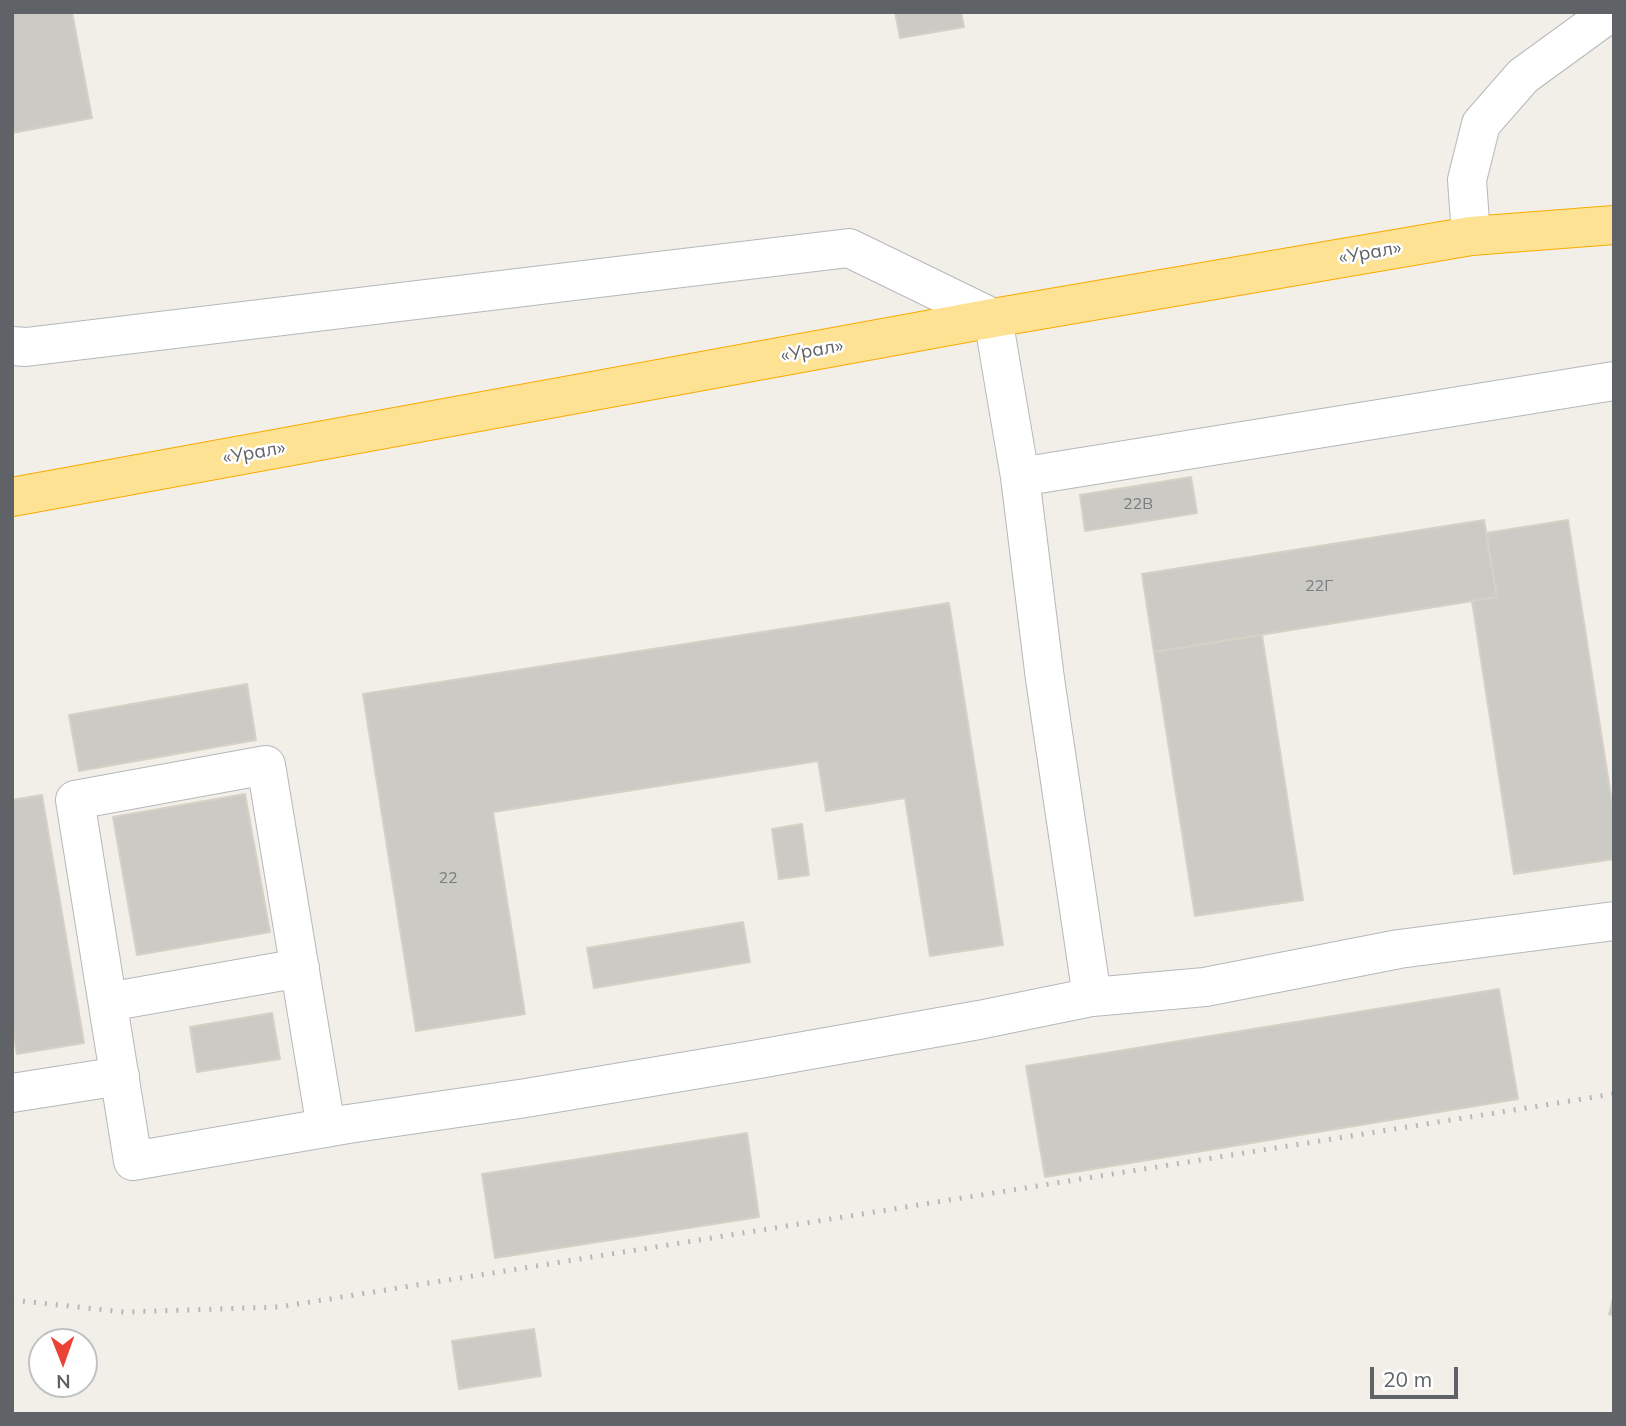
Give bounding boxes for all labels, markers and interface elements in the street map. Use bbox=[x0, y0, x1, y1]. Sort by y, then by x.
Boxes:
street label: «Урал» bbox=[1337, 236, 1403, 270]
street label: «Урал» bbox=[779, 334, 845, 368]
street label: «Урал» bbox=[221, 436, 287, 470]
house number: 22В bbox=[1123, 494, 1153, 514]
house number: 22Г bbox=[1305, 576, 1333, 596]
house number: 22 bbox=[438, 868, 458, 888]
north arrow bbox=[28, 1328, 98, 1398]
scale bar bbox=[1374, 1352, 1462, 1396]
text: 20 m bbox=[1383, 1366, 1432, 1392]
text: N bbox=[56, 1370, 71, 1394]

